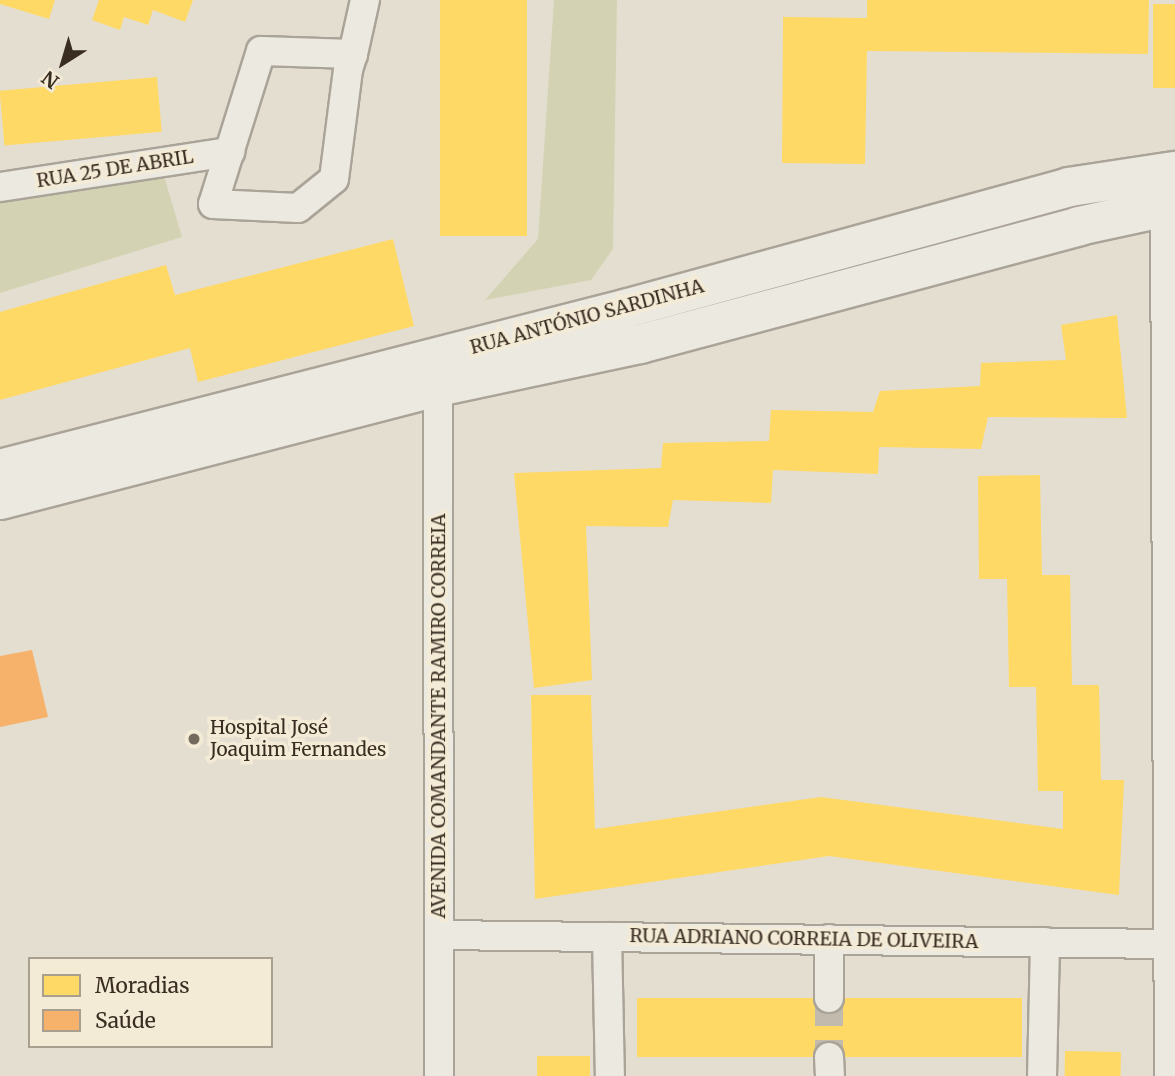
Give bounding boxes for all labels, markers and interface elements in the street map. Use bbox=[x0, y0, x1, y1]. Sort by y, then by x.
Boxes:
north arrow bbox=[28, 28, 98, 98]
text: N bbox=[37, 66, 64, 94]
street label: RUA 25 DE ABRIL bbox=[35, 145, 195, 193]
street label: RUA ANTÓNIO SARDINHA bbox=[468, 275, 706, 359]
street label: AVENIDA COMANDANTE RAMIRO CORREIA bbox=[428, 514, 450, 918]
place label: Hospital José Joaquim Fernandes bbox=[210, 717, 386, 761]
marker: Hospital José Joaquim Fernandes bbox=[184, 729, 204, 749]
street label: RUA ADRIANO CORREIA DE OLIVEIRA bbox=[629, 925, 979, 953]
legend bbox=[28, 957, 273, 1048]
text: Moradias bbox=[95, 972, 190, 999]
text: Saúde bbox=[95, 1007, 156, 1034]

